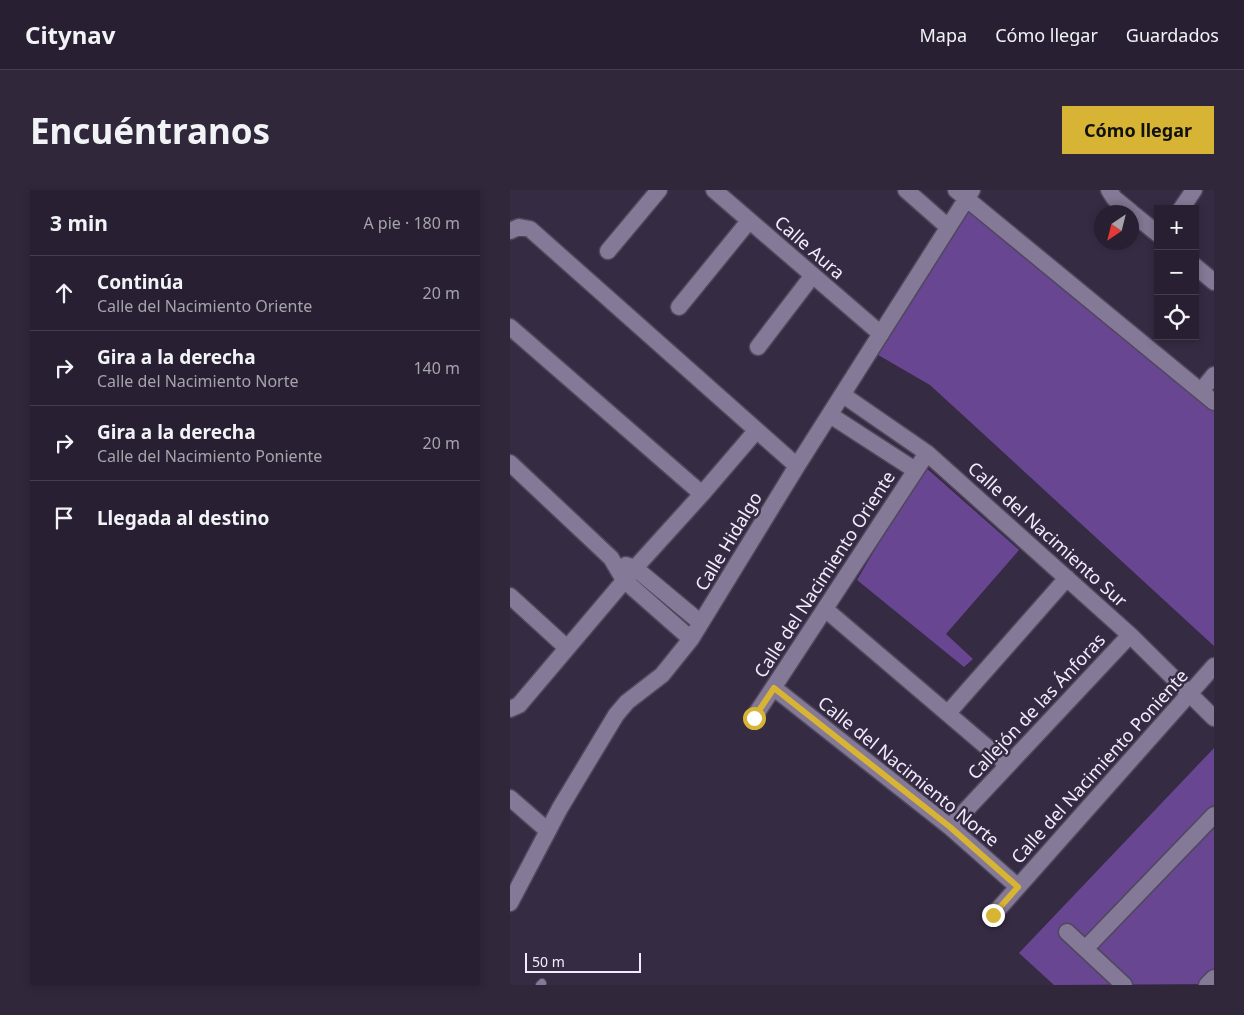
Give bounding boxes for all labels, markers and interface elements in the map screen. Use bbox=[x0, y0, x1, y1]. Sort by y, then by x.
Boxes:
text: Citynav bbox=[25, 18, 115, 51]
text: Mapa bbox=[920, 23, 967, 47]
text: Cómo llegar bbox=[995, 23, 1098, 47]
text: Guardados bbox=[1126, 23, 1219, 47]
button: Cómo llegar bbox=[1062, 106, 1214, 154]
text: Encuéntranos bbox=[30, 107, 270, 154]
north arrow bbox=[1094, 205, 1139, 250]
map controls bbox=[1154, 205, 1199, 340]
button: + bbox=[1154, 205, 1199, 250]
text: 3 min bbox=[50, 209, 108, 237]
street label: Calle Aura bbox=[770, 210, 850, 284]
text: A pie · 180 m bbox=[363, 212, 460, 234]
button: − bbox=[1154, 250, 1199, 295]
text: Continúa bbox=[97, 269, 183, 295]
icon: ahead bbox=[50, 279, 78, 307]
text: 20 m bbox=[423, 282, 460, 304]
text: Calle del Nacimiento Oriente bbox=[97, 295, 312, 317]
button: locate bbox=[1154, 295, 1199, 340]
text: Gira a la derecha bbox=[97, 344, 256, 370]
icon: right bbox=[50, 354, 78, 382]
text: 140 m bbox=[413, 357, 460, 379]
text: Calle del Nacimiento Norte bbox=[97, 370, 299, 392]
text: Gira a la derecha bbox=[97, 419, 256, 445]
icon: right bbox=[50, 429, 78, 457]
text: 20 m bbox=[423, 432, 460, 454]
text: Calle del Nacimiento Poniente bbox=[97, 445, 322, 467]
street label: Calle del Nacimiento Sur bbox=[963, 456, 1133, 612]
street label: Calle del Nacimiento Oriente bbox=[748, 466, 900, 682]
street label: Calle Hidalgo bbox=[689, 487, 767, 595]
icon: arrive bbox=[50, 504, 78, 532]
text: Llegada al destino bbox=[97, 505, 269, 531]
street label: Callejón de las Ánforas bbox=[962, 628, 1110, 784]
street label: Calle del Nacimiento Poniente bbox=[1005, 664, 1193, 868]
street label: Calle del Nacimiento Norte bbox=[813, 690, 1005, 852]
route start bbox=[743, 707, 766, 730]
route end bbox=[982, 904, 1005, 927]
scale bar bbox=[525, 950, 641, 973]
text: 50 m bbox=[532, 952, 565, 971]

